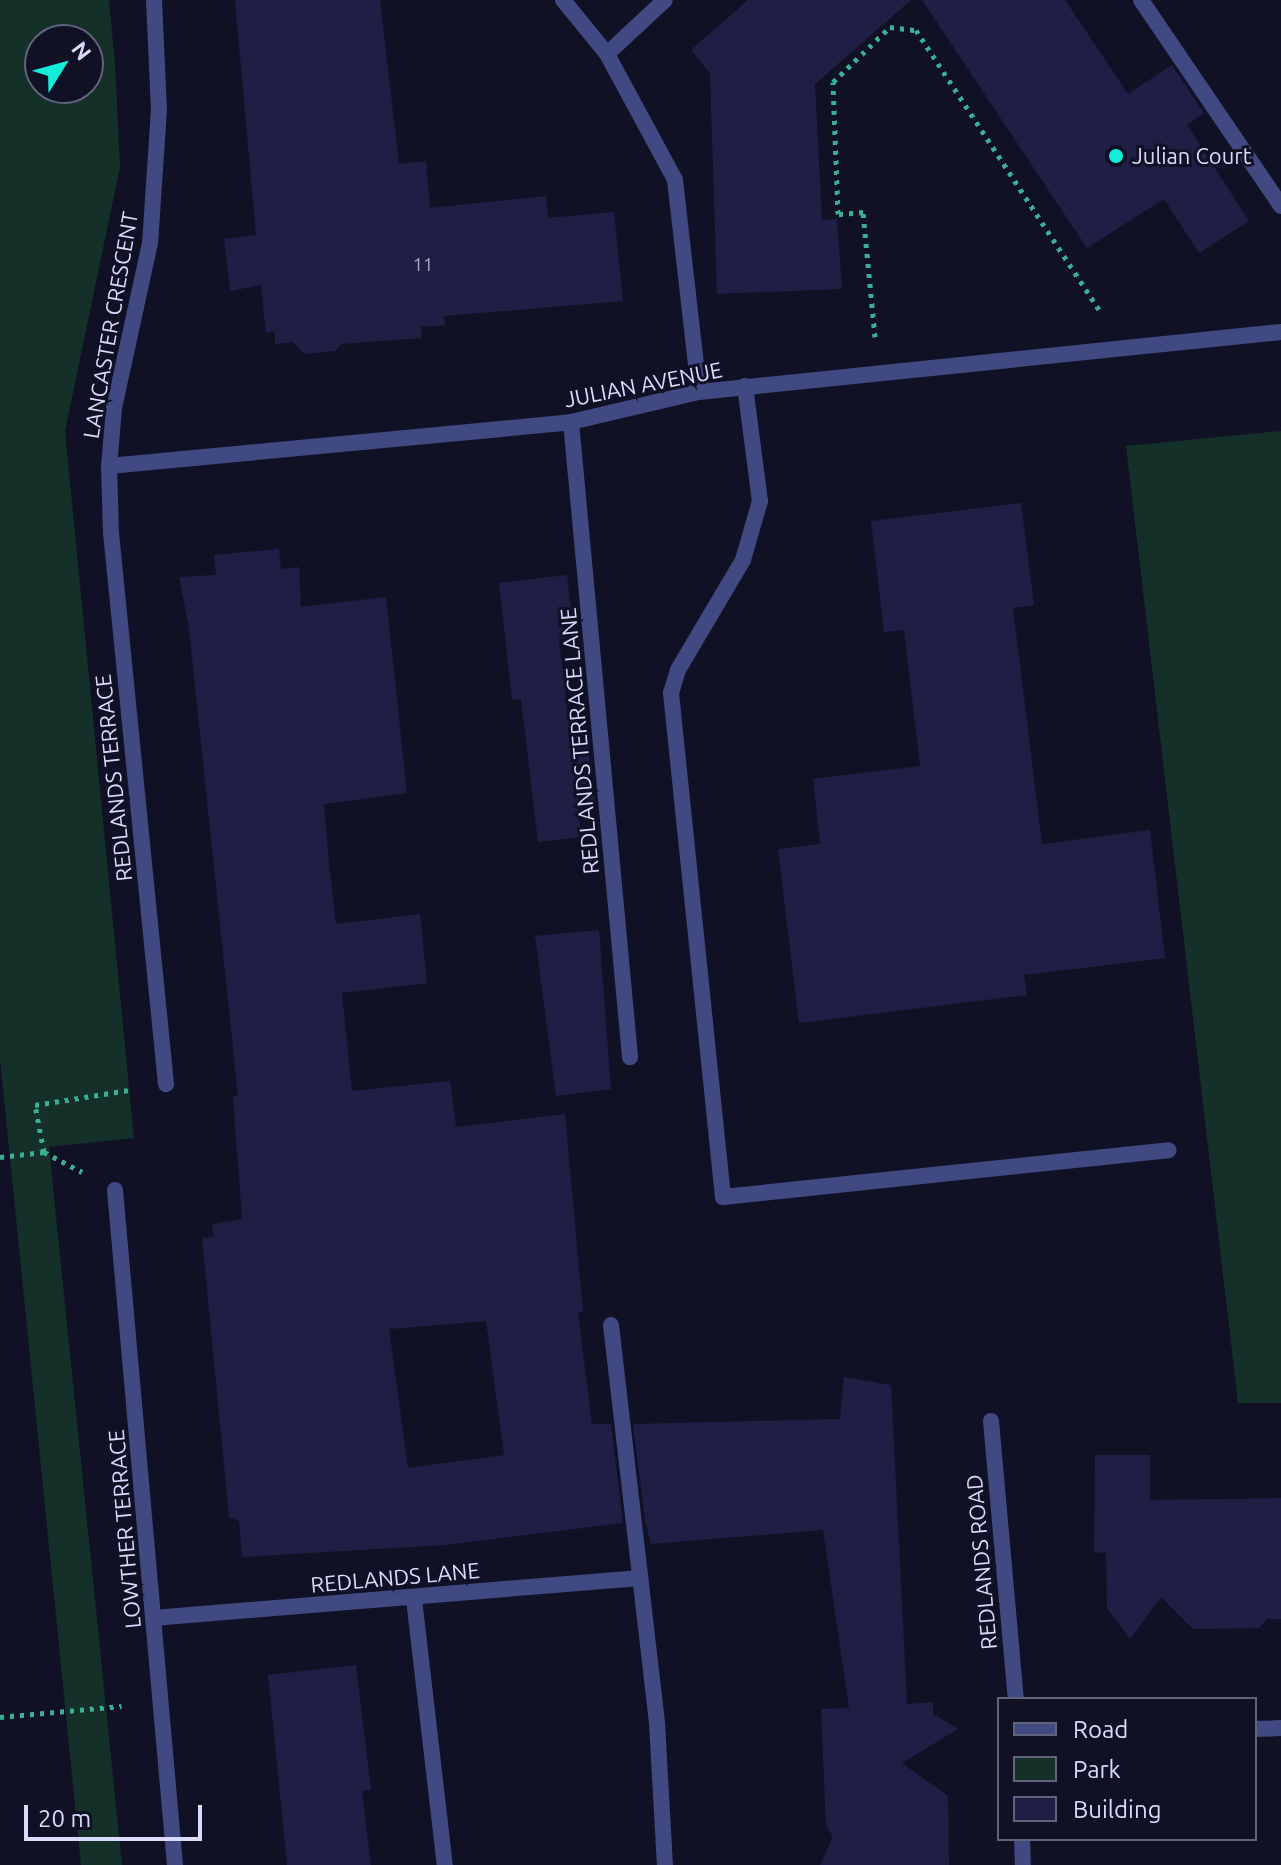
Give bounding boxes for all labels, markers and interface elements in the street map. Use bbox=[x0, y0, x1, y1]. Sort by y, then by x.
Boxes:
north arrow bbox=[24, 24, 104, 104]
text: N bbox=[67, 36, 97, 65]
place label: Julian Court bbox=[1132, 143, 1251, 169]
marker: Julian Court bbox=[1107, 147, 1125, 165]
street label: LANCASTER CRESCENT bbox=[77, 209, 143, 441]
house number: 11 bbox=[413, 253, 433, 275]
street label: JULIAN AVENUE bbox=[562, 356, 724, 412]
street label: REDLANDS TERRACE LANE bbox=[554, 607, 604, 875]
street label: REDLANDS TERRACE bbox=[89, 673, 137, 883]
street label: LOWTHER TERRACE bbox=[102, 1428, 146, 1630]
street label: REDLANDS ROAD bbox=[960, 1473, 1002, 1651]
street label: REDLANDS LANE bbox=[309, 1556, 481, 1598]
legend bbox=[997, 1697, 1257, 1841]
text: Road bbox=[1073, 1716, 1128, 1743]
text: Park bbox=[1073, 1756, 1121, 1783]
scale bar bbox=[28, 1789, 206, 1839]
text: Building bbox=[1073, 1796, 1161, 1823]
text: 20 m bbox=[38, 1805, 91, 1832]

